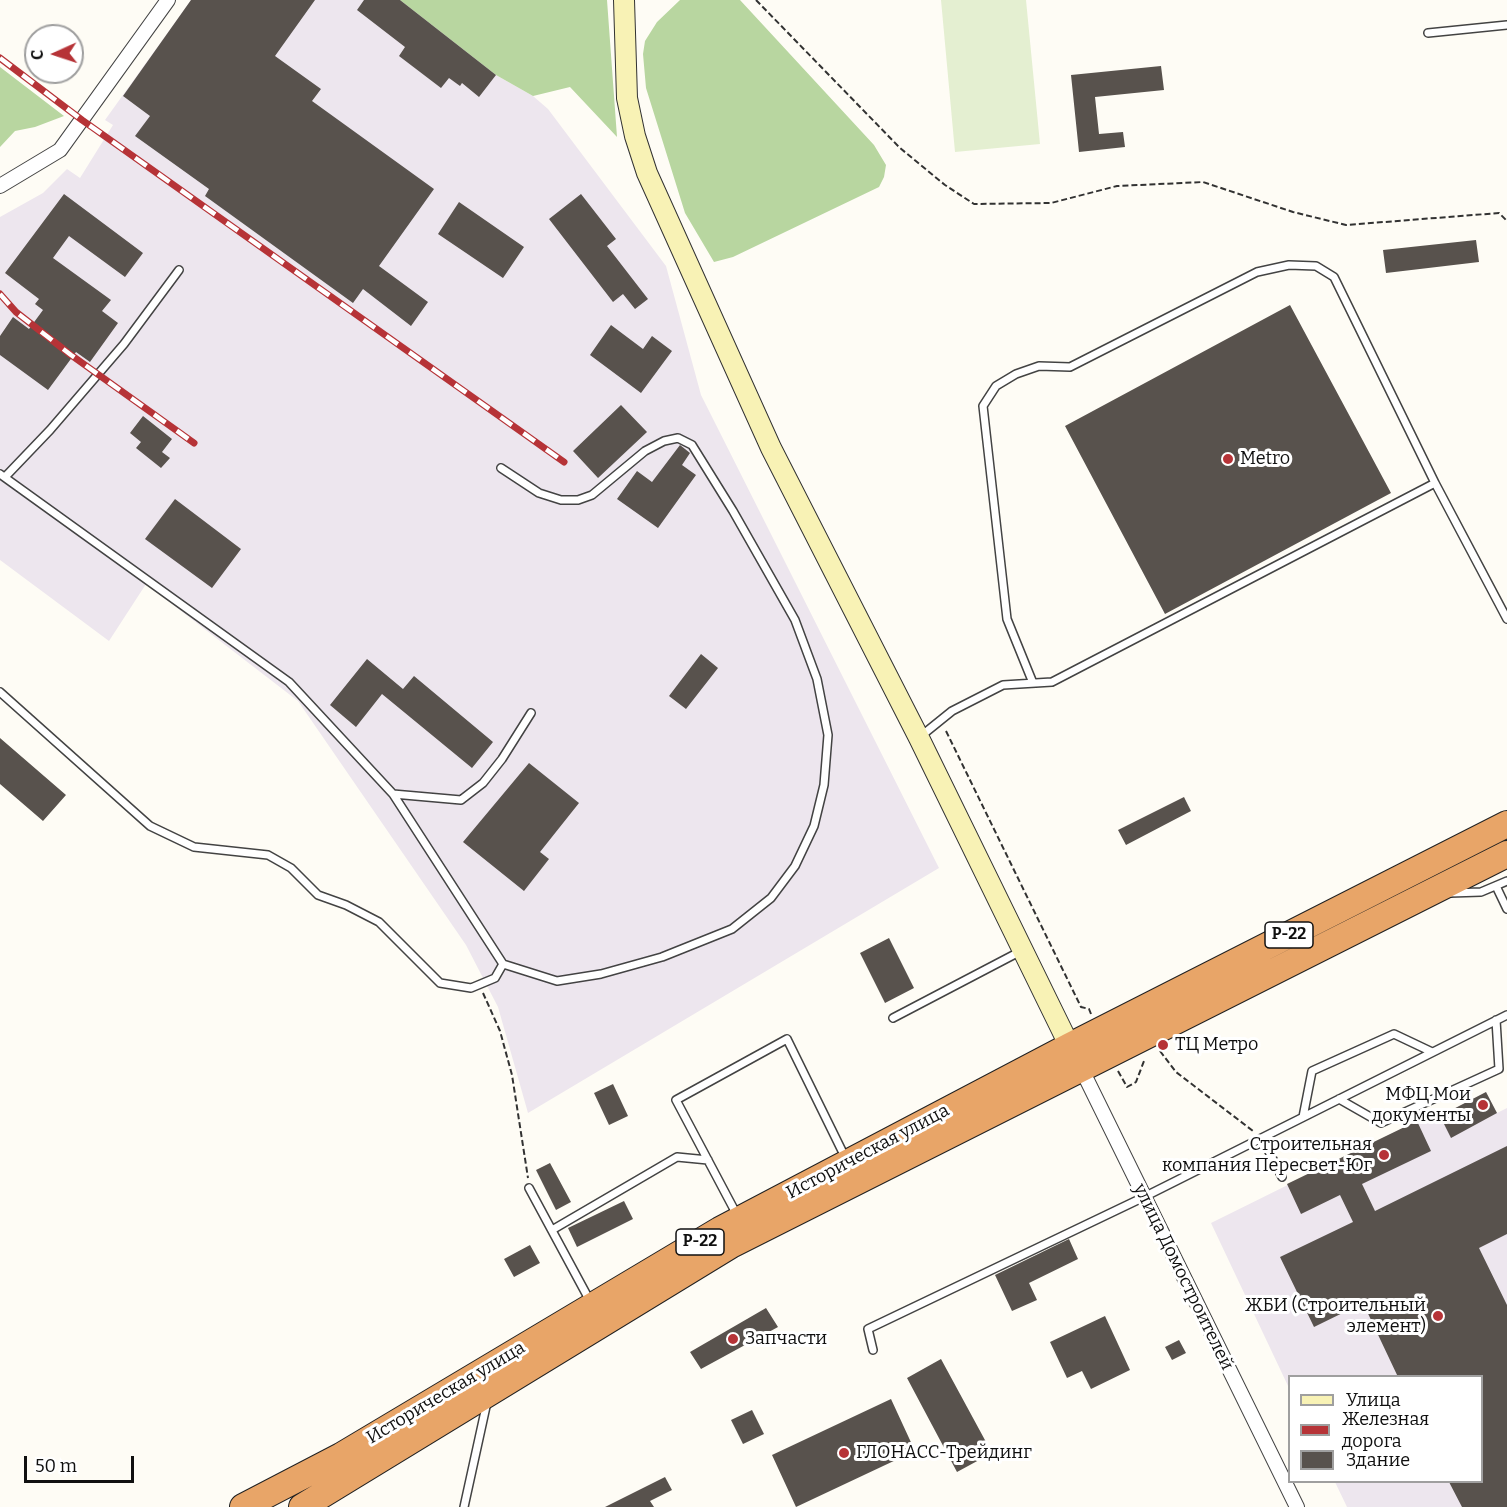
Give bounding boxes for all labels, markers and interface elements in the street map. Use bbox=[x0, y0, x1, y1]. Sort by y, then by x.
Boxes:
north arrow bbox=[24, 24, 84, 84]
text: С bbox=[28, 49, 47, 60]
place label: Metro bbox=[1240, 448, 1290, 470]
marker: Metro bbox=[1221, 452, 1235, 466]
road number: Р-22 bbox=[1265, 922, 1313, 948]
place label: ТЦ Метро bbox=[1175, 1034, 1258, 1056]
marker: ТЦ Метро bbox=[1156, 1038, 1170, 1052]
place label: МФЦ Мои документы bbox=[1372, 1084, 1471, 1126]
marker: МФЦ Мои документы bbox=[1476, 1098, 1490, 1112]
street label: Историческая улица bbox=[783, 1100, 953, 1204]
place label: Строительная компания Пересвет-Юг bbox=[1162, 1134, 1372, 1176]
marker: Строительная компания Пересвет-Юг bbox=[1377, 1148, 1391, 1162]
street label: улица Домостроителей bbox=[1128, 1180, 1238, 1374]
road number: Р-22 bbox=[676, 1229, 724, 1255]
place label: ЖБИ (Строительный элемент) bbox=[1245, 1295, 1426, 1338]
marker: ЖБИ (Строительный элемент) bbox=[1431, 1309, 1445, 1323]
place label: Запчасти bbox=[745, 1328, 827, 1350]
marker: Запчасти bbox=[726, 1332, 740, 1346]
street label: Историческая улица bbox=[363, 1337, 529, 1449]
legend bbox=[1288, 1375, 1483, 1483]
text: Улица bbox=[1346, 1389, 1401, 1411]
text: Железная дорога bbox=[1342, 1408, 1429, 1452]
place label: ГЛОНАСС-Трейдинг bbox=[856, 1442, 1032, 1464]
scale bar bbox=[27, 1444, 136, 1482]
marker: ГЛОНАСС-Трейдинг bbox=[837, 1446, 851, 1460]
text: Здание bbox=[1346, 1449, 1410, 1471]
text: 50 m bbox=[35, 1455, 77, 1477]

